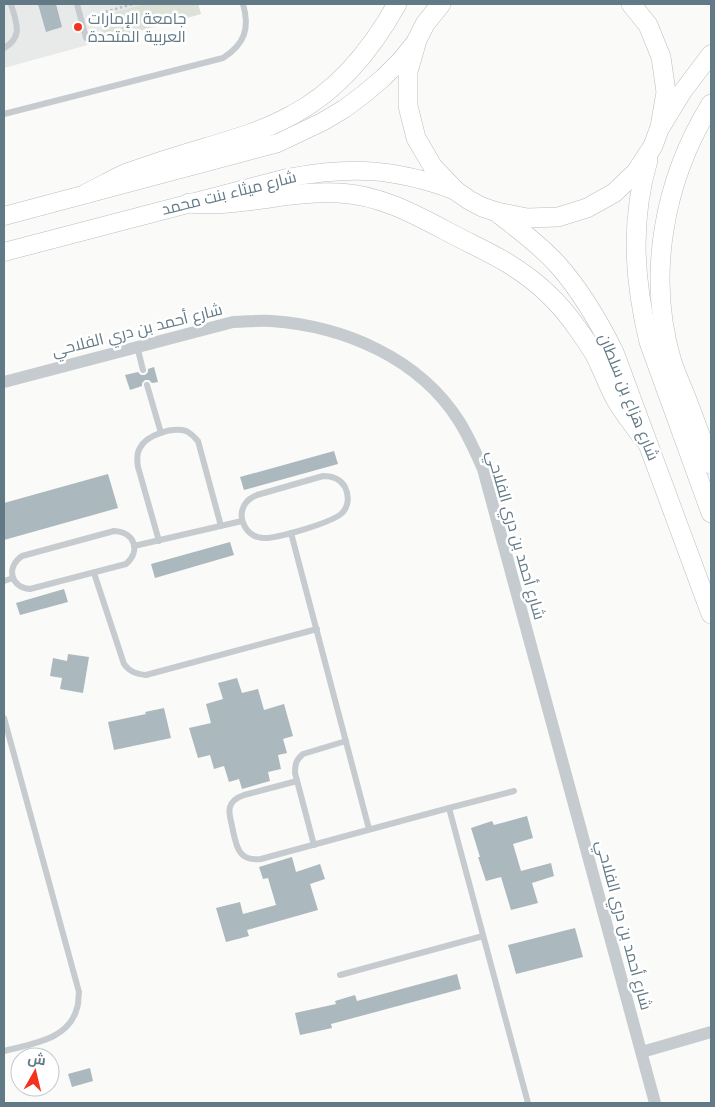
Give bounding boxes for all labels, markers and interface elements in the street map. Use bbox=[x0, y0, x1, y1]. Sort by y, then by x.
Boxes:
place label: جامعة الإمارات العربية المتحدة bbox=[88, 8, 186, 47]
marker: جامعة الإمارات العربية المتحدة bbox=[72, 21, 84, 33]
street label: شارع ميثاء بنت محمد bbox=[159, 166, 299, 221]
street label: شارع أحمد بن دري الفلاحي bbox=[50, 299, 225, 364]
street label: شارع هزاع بن سلطان bbox=[593, 330, 664, 464]
street label: شارع أحمد بن دري الفلاحي bbox=[479, 448, 550, 623]
street label: شارع أحمد بن دري الفلاحي bbox=[588, 838, 657, 1013]
north arrow bbox=[10, 1047, 60, 1097]
text: ش bbox=[27, 1049, 47, 1069]

